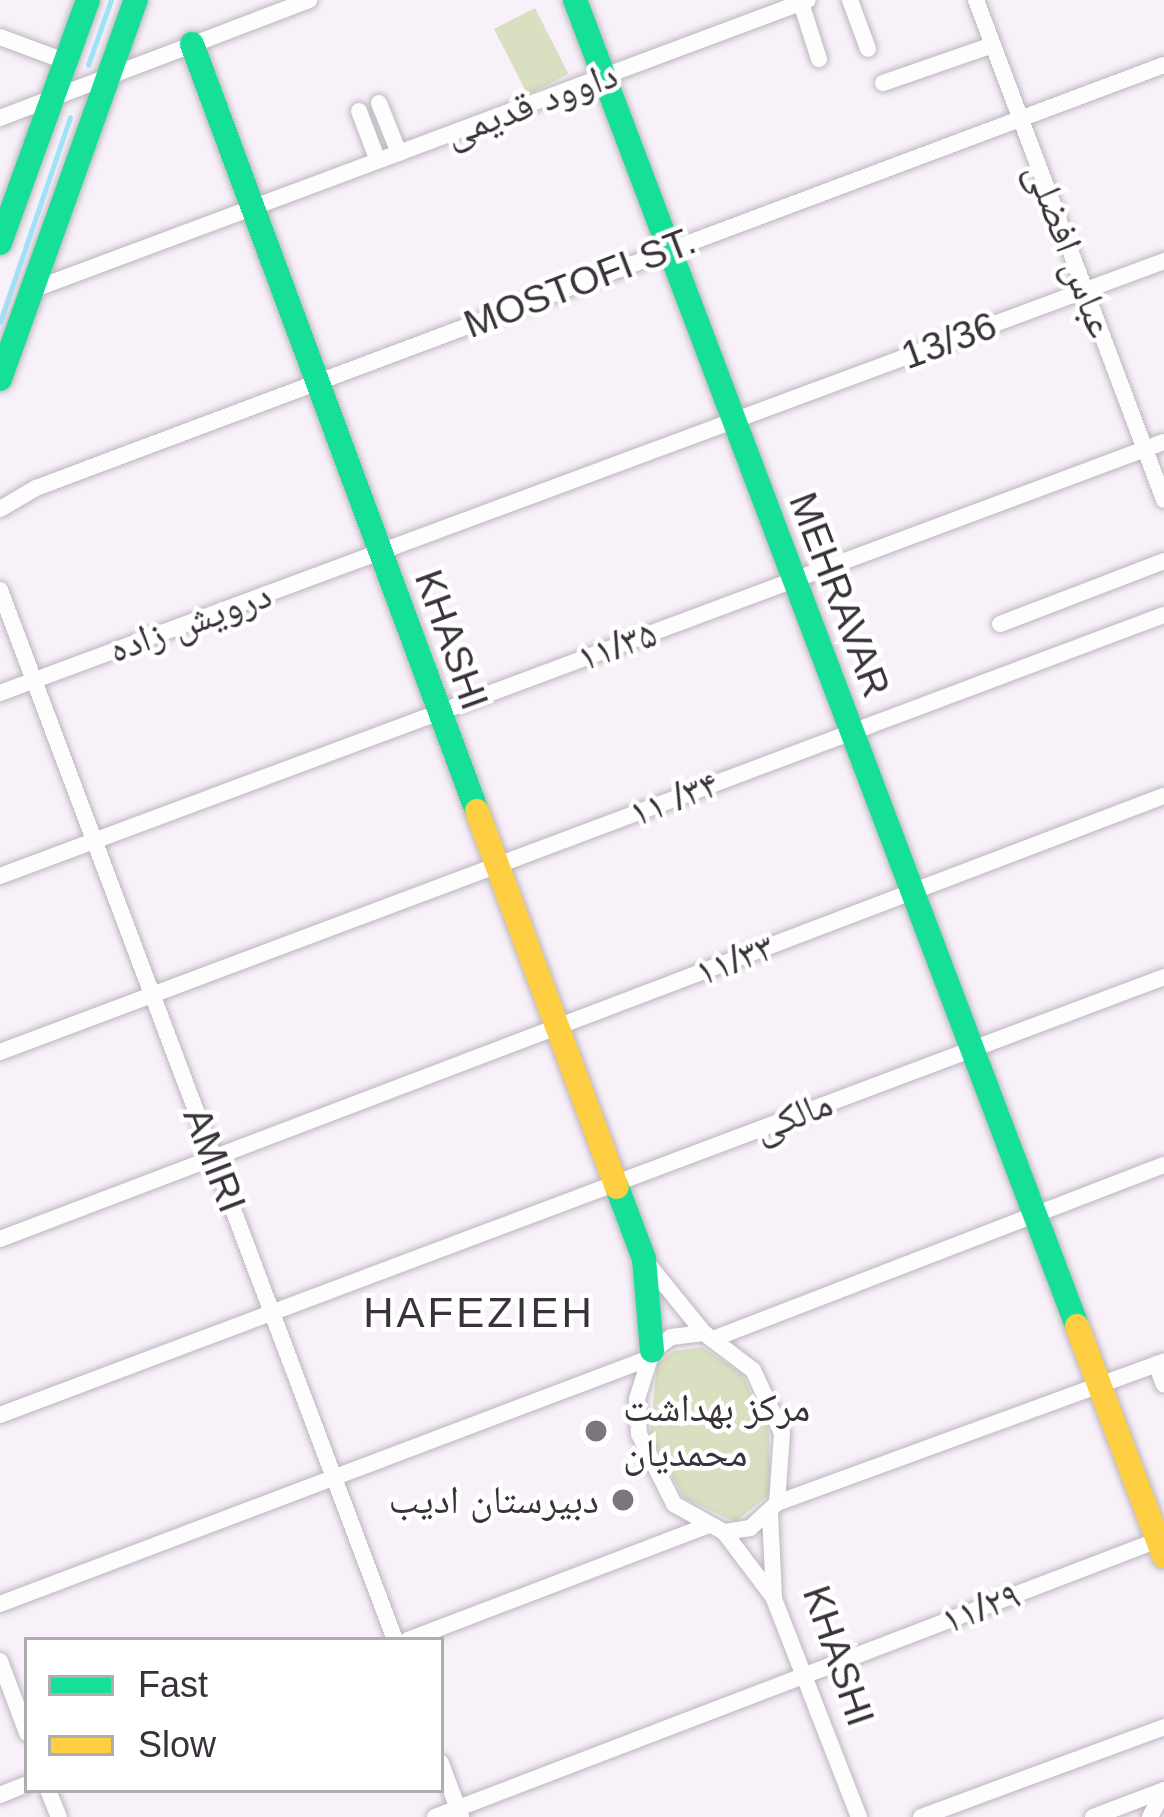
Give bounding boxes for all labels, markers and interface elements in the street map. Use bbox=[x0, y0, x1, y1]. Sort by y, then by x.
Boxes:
street label: داوود قدیمی bbox=[438, 51, 624, 157]
street label: عباس افضلی bbox=[1015, 156, 1125, 344]
street label: MOSTOFI ST. bbox=[458, 217, 702, 349]
street label: 13/36 bbox=[895, 302, 1003, 380]
street label: MEHRAVAR bbox=[779, 486, 899, 704]
street label: KHASHI bbox=[404, 564, 498, 716]
street label: درویش زاده bbox=[102, 571, 278, 673]
street label: ۱۱/۳۵ bbox=[571, 610, 663, 682]
street label: ۱۱ /۳۴ bbox=[623, 761, 725, 837]
street label: ۱۱/۳۳ bbox=[689, 924, 781, 996]
street label: مالکی bbox=[747, 1080, 839, 1152]
street label: AMIRI bbox=[173, 1101, 255, 1219]
district label: HAFEZIEH bbox=[363, 1288, 595, 1338]
place label: مرکز بهداشت محمدیان bbox=[623, 1386, 810, 1477]
marker: مرکز بهداشت محمدیان bbox=[580, 1415, 612, 1447]
place label: دبیرستان ادیب bbox=[388, 1477, 599, 1523]
marker: دبیرستان ادیب bbox=[610, 1487, 636, 1513]
street label: ۱۱/۲۹ bbox=[935, 1572, 1027, 1644]
street label: KHASHI bbox=[792, 1580, 884, 1732]
legend bbox=[24, 1637, 444, 1793]
text: Fast bbox=[138, 1664, 208, 1705]
text: Slow bbox=[138, 1724, 216, 1765]

